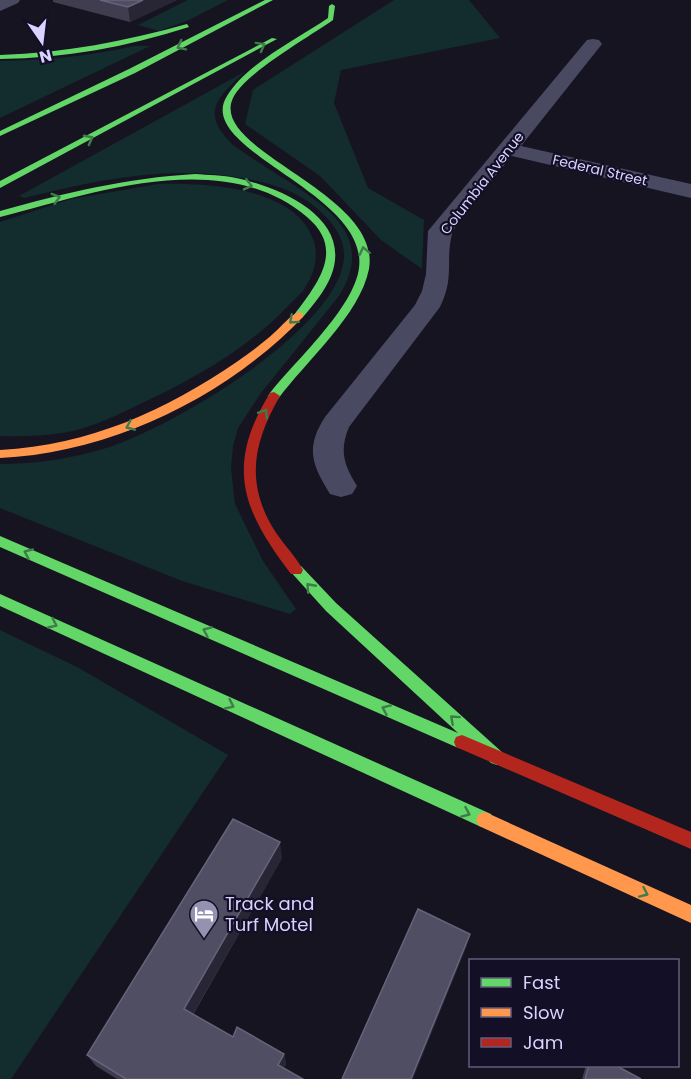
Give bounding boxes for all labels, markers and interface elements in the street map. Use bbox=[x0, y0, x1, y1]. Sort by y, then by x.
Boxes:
north arrow bbox=[12, 12, 72, 72]
one-way arrow bbox=[177, 39, 187, 50]
one-way arrow bbox=[255, 42, 265, 54]
text: N bbox=[37, 43, 54, 69]
street label: Columbia Avenue bbox=[436, 127, 529, 239]
one-way arrow bbox=[83, 134, 94, 146]
street label: Federal Street bbox=[551, 149, 649, 191]
one-way arrow bbox=[243, 177, 253, 190]
one-way arrow bbox=[51, 192, 61, 205]
one-way arrow bbox=[358, 246, 371, 256]
one-way arrow bbox=[289, 313, 300, 324]
one-way arrow bbox=[257, 409, 269, 419]
one-way arrow bbox=[126, 419, 137, 431]
one-way arrow bbox=[24, 548, 35, 560]
one-way arrow bbox=[306, 583, 317, 594]
one-way arrow bbox=[47, 617, 58, 629]
one-way arrow bbox=[203, 626, 214, 638]
one-way arrow bbox=[224, 698, 235, 710]
one-way arrow bbox=[381, 705, 392, 717]
one-way arrow bbox=[450, 715, 461, 726]
one-way arrow bbox=[460, 805, 471, 817]
one-way arrow bbox=[638, 886, 649, 898]
place label: Track and Turf Motel bbox=[225, 891, 314, 937]
hotel icon: Track and Turf Motel bbox=[188, 898, 220, 940]
legend bbox=[469, 959, 679, 1067]
text: Fast bbox=[523, 970, 560, 995]
text: Slow bbox=[523, 1000, 565, 1025]
text: Jam bbox=[523, 1030, 563, 1055]

